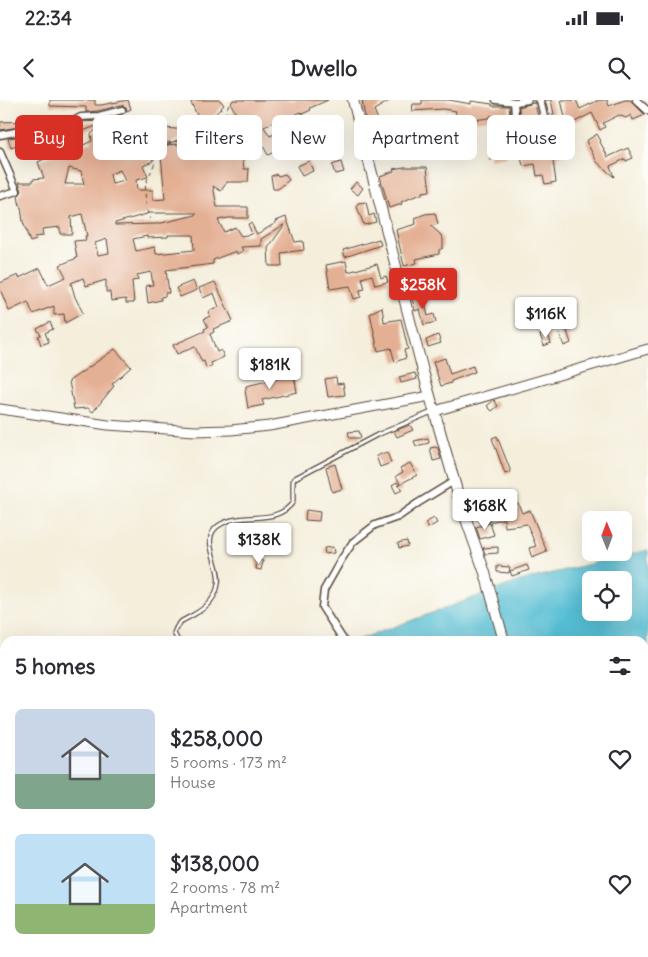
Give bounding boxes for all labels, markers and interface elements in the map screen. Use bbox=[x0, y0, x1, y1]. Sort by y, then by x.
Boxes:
text: 22:34 bbox=[25, 6, 72, 30]
icon: back bbox=[15, 54, 43, 82]
text: Dwello bbox=[291, 54, 357, 82]
icon: search bbox=[605, 54, 633, 82]
chip: Buy bbox=[15, 115, 83, 160]
chip: Rent bbox=[93, 115, 167, 160]
chip: Filters bbox=[177, 115, 262, 160]
chip: New bbox=[272, 115, 344, 160]
chip: Apartment bbox=[354, 115, 477, 160]
chip: House bbox=[487, 115, 575, 160]
pin: $258K bbox=[388, 268, 458, 310]
text: $258K bbox=[400, 274, 446, 294]
pin: $116K bbox=[511, 296, 581, 339]
text: $116K bbox=[526, 303, 566, 323]
pin: $181K bbox=[235, 348, 305, 390]
text: $181K bbox=[250, 354, 290, 374]
pin: $168K bbox=[450, 488, 520, 531]
text: $168K bbox=[463, 495, 507, 515]
north arrow bbox=[582, 511, 632, 561]
map controls bbox=[582, 511, 632, 621]
pin: $138K bbox=[224, 522, 294, 565]
text: $138K bbox=[237, 529, 281, 549]
button: locate bbox=[582, 571, 632, 621]
icon: filters bbox=[606, 652, 634, 680]
text: 5 homes bbox=[15, 653, 95, 680]
text: $258,000 bbox=[170, 725, 263, 752]
icon: home bbox=[55, 729, 115, 789]
icon: heart bbox=[606, 745, 634, 773]
text: 5 rooms · 173 m² bbox=[170, 752, 287, 772]
text: House bbox=[170, 772, 216, 792]
text: $138,000 bbox=[170, 850, 260, 877]
icon: home bbox=[55, 854, 115, 914]
icon: heart bbox=[606, 870, 634, 898]
text: 2 rooms · 78 m² bbox=[170, 877, 280, 897]
text: Apartment bbox=[170, 897, 248, 917]

